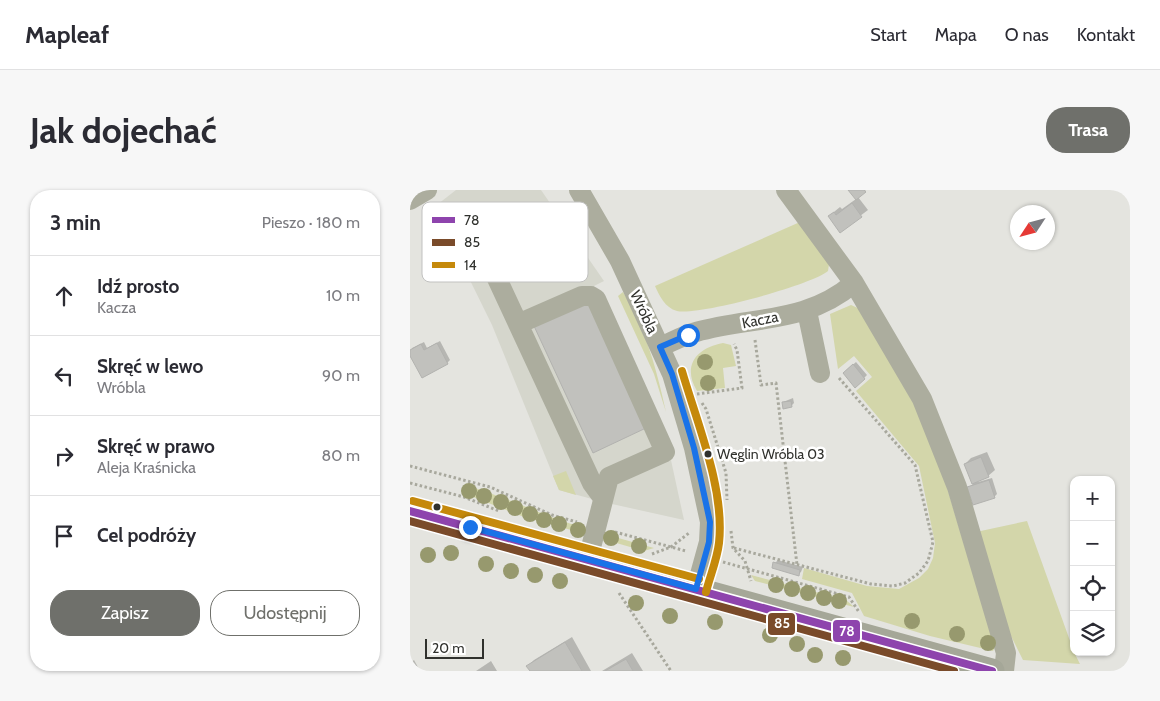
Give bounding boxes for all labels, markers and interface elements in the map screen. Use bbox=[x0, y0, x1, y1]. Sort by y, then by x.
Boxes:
text: Mapleaf bbox=[25, 20, 109, 49]
text: Start bbox=[870, 24, 907, 46]
text: Mapa bbox=[935, 24, 977, 46]
text: O nas bbox=[1005, 24, 1049, 46]
text: Kontakt bbox=[1077, 24, 1135, 46]
button: Trasa bbox=[1046, 107, 1130, 153]
text: Jak dojechać bbox=[30, 109, 217, 152]
legend bbox=[422, 202, 588, 282]
north arrow bbox=[1010, 205, 1055, 250]
text: 3 min bbox=[50, 210, 101, 235]
text: 78 bbox=[464, 211, 480, 229]
text: Pieszo · 180 m bbox=[262, 213, 360, 232]
text: 85 bbox=[464, 233, 480, 251]
text: 14 bbox=[464, 256, 477, 274]
text: Idź prosto bbox=[97, 275, 179, 298]
icon: ahead bbox=[50, 282, 78, 310]
text: 10 m bbox=[326, 286, 360, 305]
street label: Wróbla bbox=[626, 288, 662, 337]
text: Kacza bbox=[97, 298, 136, 317]
street label: Kacza bbox=[740, 308, 781, 332]
route start bbox=[677, 324, 700, 347]
text: Skręć w lewo bbox=[97, 355, 203, 378]
icon: left bbox=[50, 362, 78, 390]
text: 90 m bbox=[322, 366, 360, 385]
text: Wróbla bbox=[97, 378, 146, 397]
text: Skręć w prawo bbox=[97, 435, 215, 458]
icon: right bbox=[50, 442, 78, 470]
place label: Węglin Wróbla 03 bbox=[717, 445, 825, 463]
text: 80 m bbox=[322, 446, 360, 465]
marker: Węglin Wróbla 03 bbox=[703, 449, 713, 459]
text: Aleja Kraśnicka bbox=[97, 458, 196, 477]
map controls bbox=[1070, 476, 1115, 656]
button: + bbox=[1070, 476, 1115, 521]
unlabelled marker bbox=[432, 502, 442, 512]
route end bbox=[459, 516, 482, 539]
button: − bbox=[1070, 521, 1115, 566]
icon: arrive bbox=[50, 522, 78, 550]
text: Cel podróży bbox=[97, 524, 196, 547]
button: locate bbox=[1070, 566, 1115, 611]
button: Zapisz bbox=[50, 590, 200, 636]
button: Udostępnij bbox=[210, 590, 360, 636]
button: layers bbox=[1070, 611, 1115, 656]
line badge: 85 bbox=[767, 612, 796, 636]
text: 85 bbox=[774, 614, 790, 632]
line badge: 78 bbox=[832, 619, 861, 643]
text: 78 bbox=[839, 622, 855, 640]
scale bar bbox=[425, 636, 484, 659]
text: 20 m bbox=[432, 639, 465, 657]

